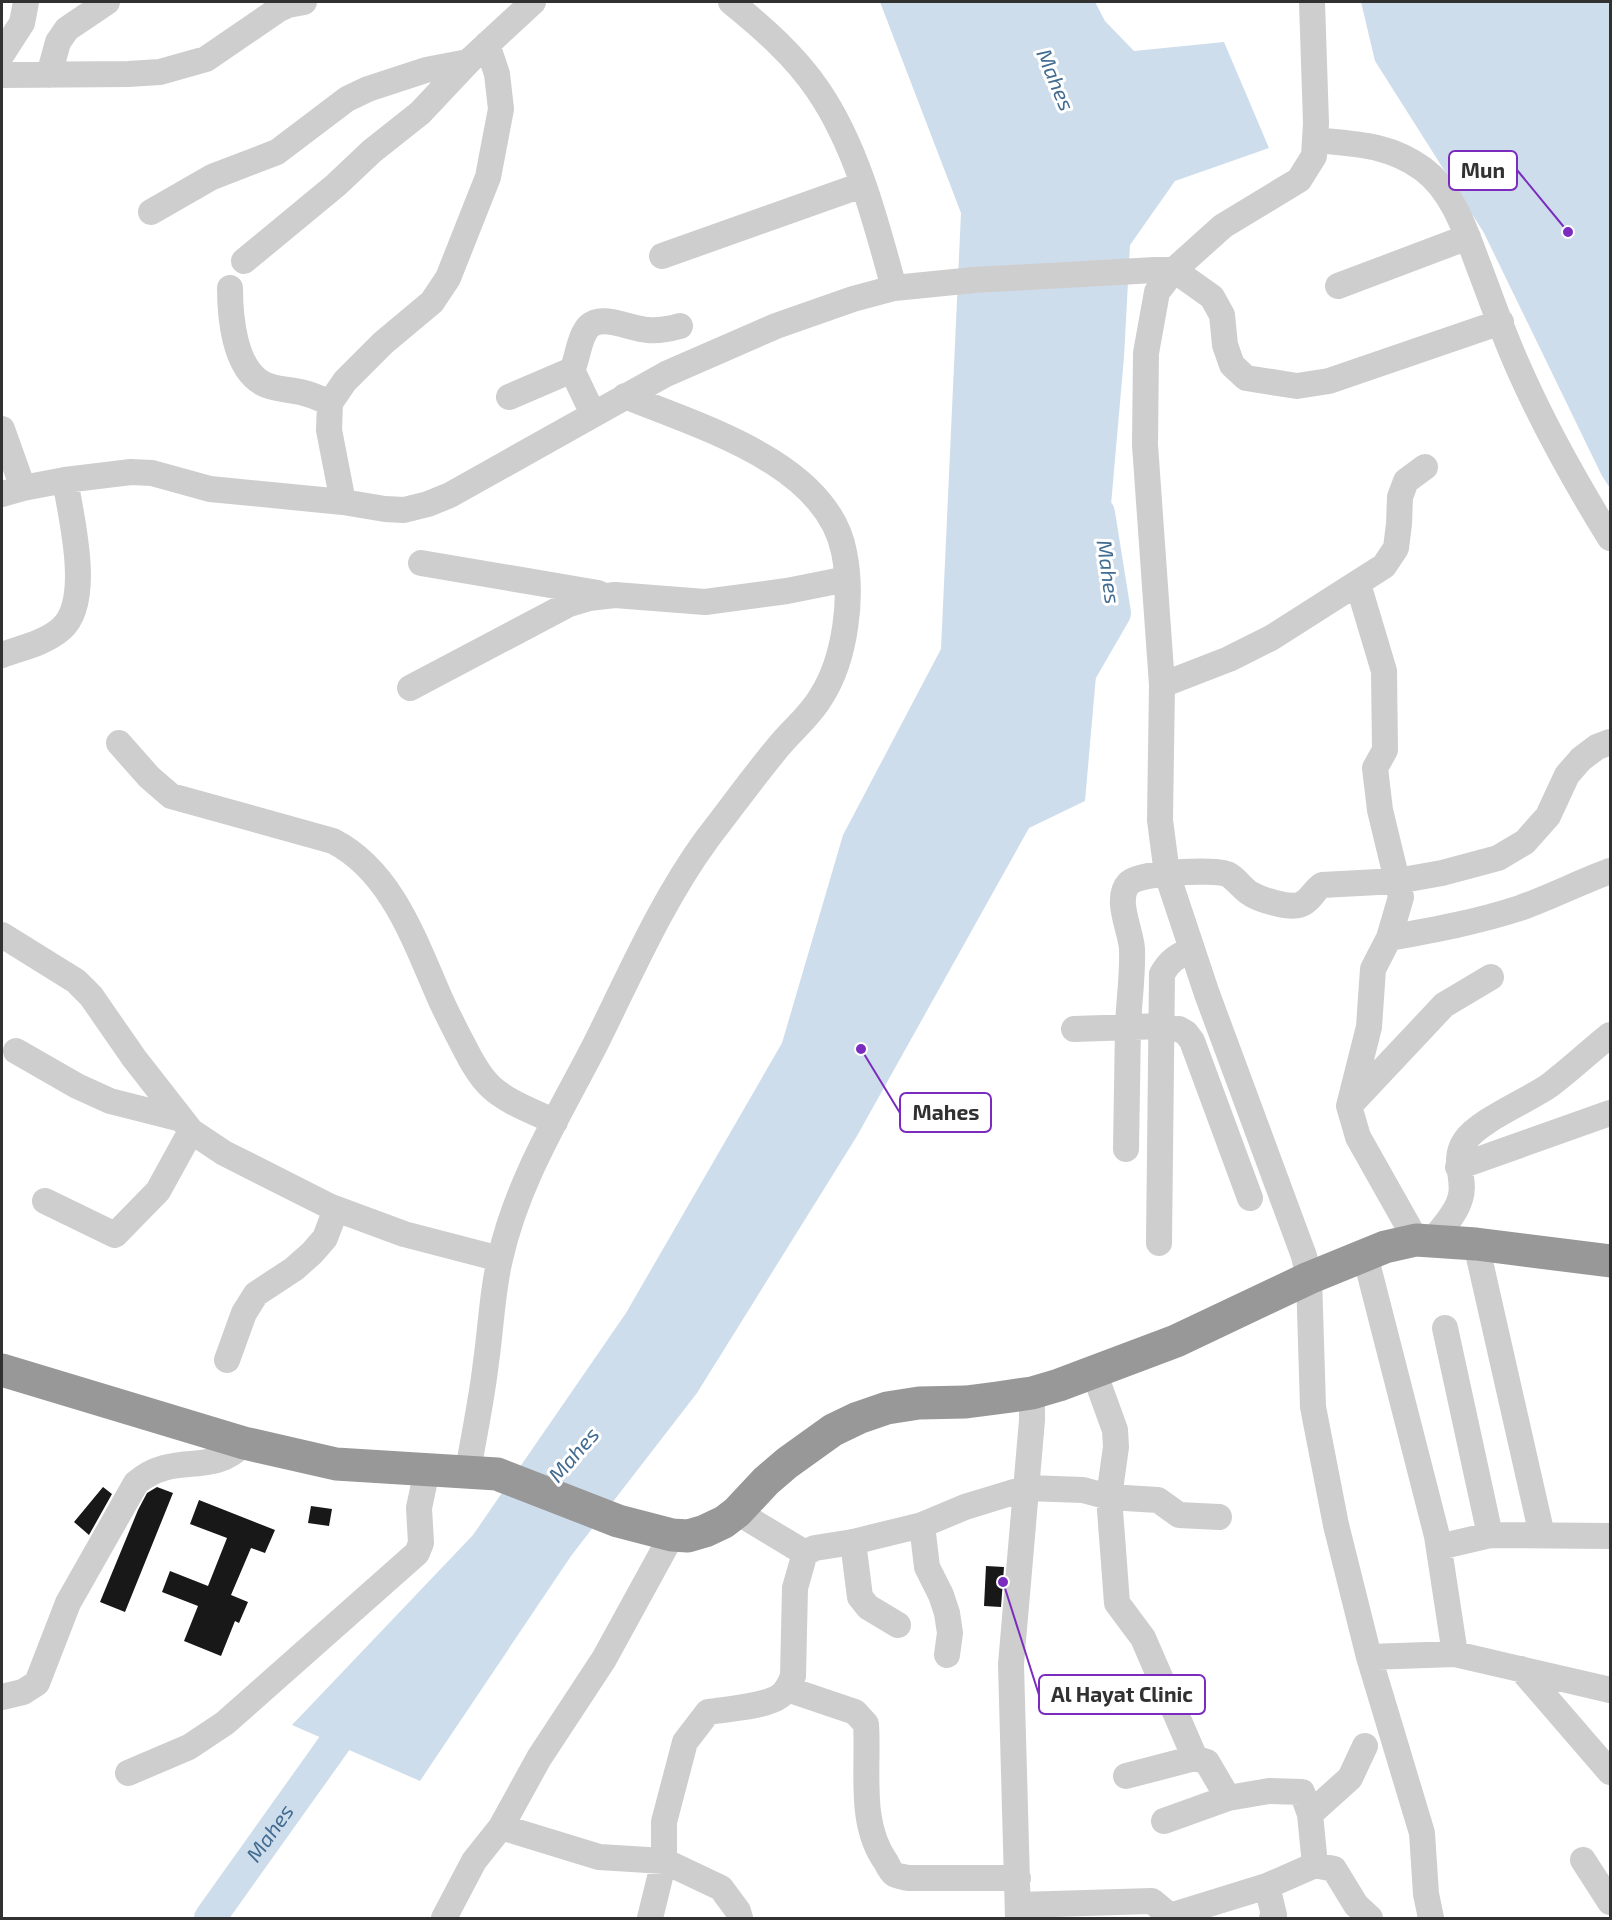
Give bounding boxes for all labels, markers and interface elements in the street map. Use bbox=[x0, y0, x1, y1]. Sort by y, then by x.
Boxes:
water label: Mahes bbox=[1032, 45, 1080, 114]
callout: Mun bbox=[1449, 151, 1517, 190]
text: Mun bbox=[1461, 157, 1505, 182]
water label: Mahes bbox=[1093, 538, 1126, 605]
callout: Mahes bbox=[900, 1093, 991, 1132]
text: Mahes bbox=[913, 1099, 979, 1124]
water label: Mahes bbox=[542, 1421, 603, 1487]
callout: Al Hayat Clinic bbox=[1039, 1675, 1205, 1714]
text: Al Hayat Clinic bbox=[1051, 1681, 1193, 1707]
water label: Mahes bbox=[240, 1799, 298, 1866]

